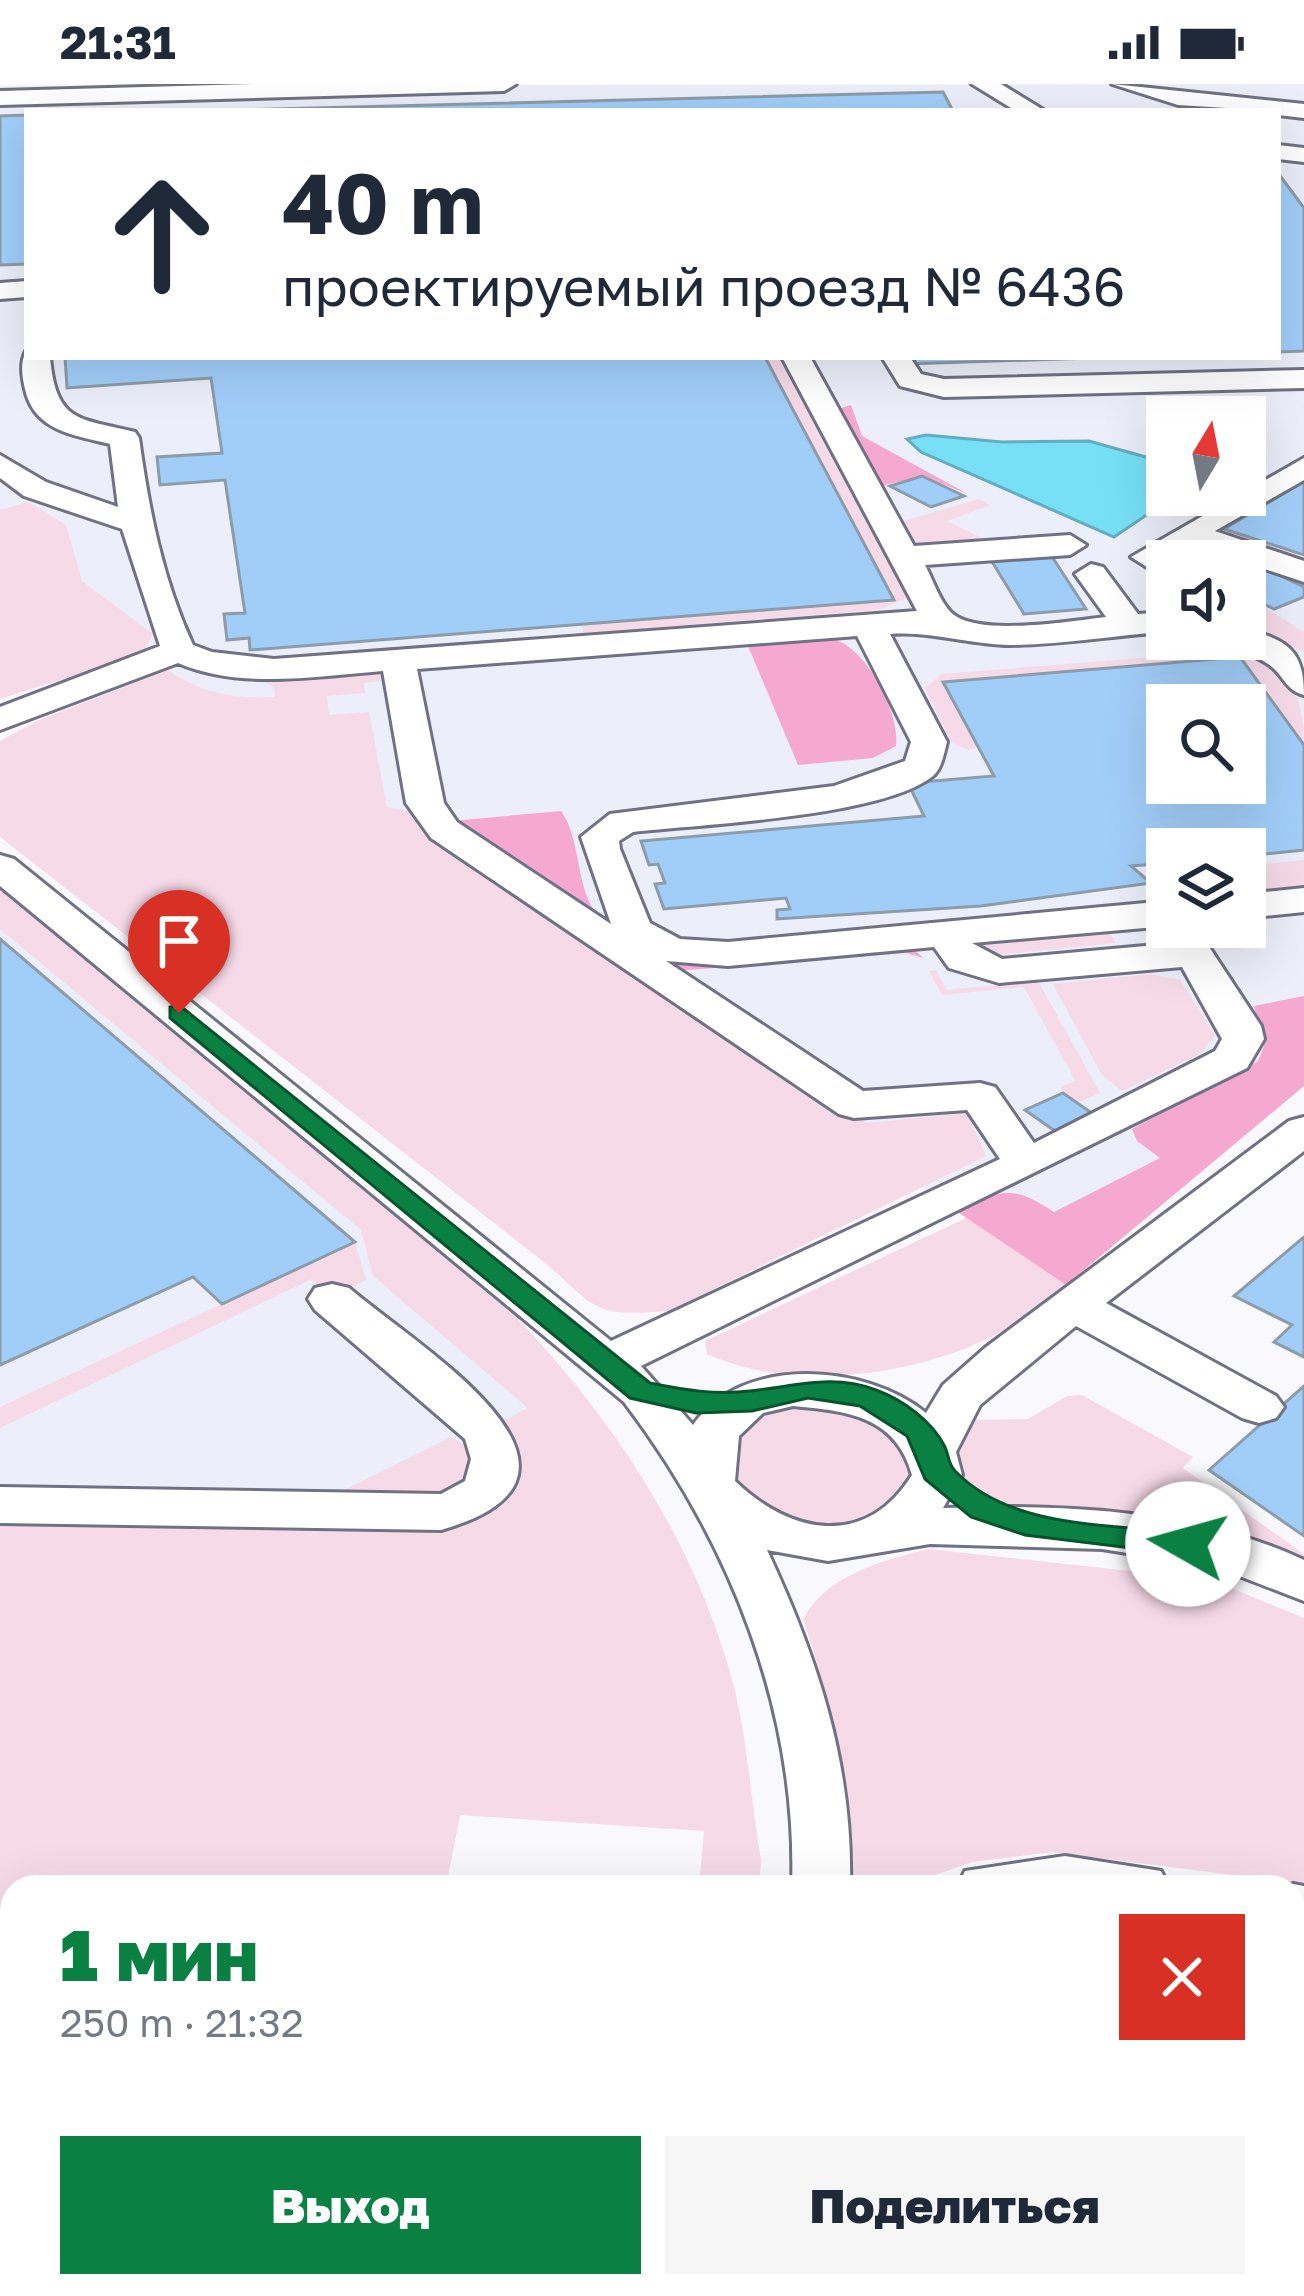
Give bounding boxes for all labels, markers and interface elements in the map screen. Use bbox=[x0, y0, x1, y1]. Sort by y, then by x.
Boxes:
text: 21:31 bbox=[60, 15, 176, 69]
text: 40 m bbox=[282, 152, 484, 252]
icon: ahead bbox=[84, 156, 240, 312]
text: проектируемый проезд № 6436 bbox=[282, 253, 1125, 318]
north arrow bbox=[1146, 396, 1266, 516]
map controls bbox=[1146, 396, 1266, 948]
button: sound bbox=[1146, 540, 1266, 660]
button: search bbox=[1146, 684, 1266, 804]
button: layers bbox=[1146, 828, 1266, 948]
pin bbox=[128, 890, 230, 1013]
icon: arrive bbox=[146, 908, 212, 974]
position arrow bbox=[1125, 1481, 1251, 1607]
text: 1 мин bbox=[60, 1910, 258, 1997]
button: close bbox=[1119, 1914, 1245, 2040]
text: 250 m · 21:32 bbox=[60, 1999, 304, 2046]
button: Выход bbox=[60, 2136, 641, 2274]
button: Поделиться bbox=[665, 2136, 1245, 2274]

